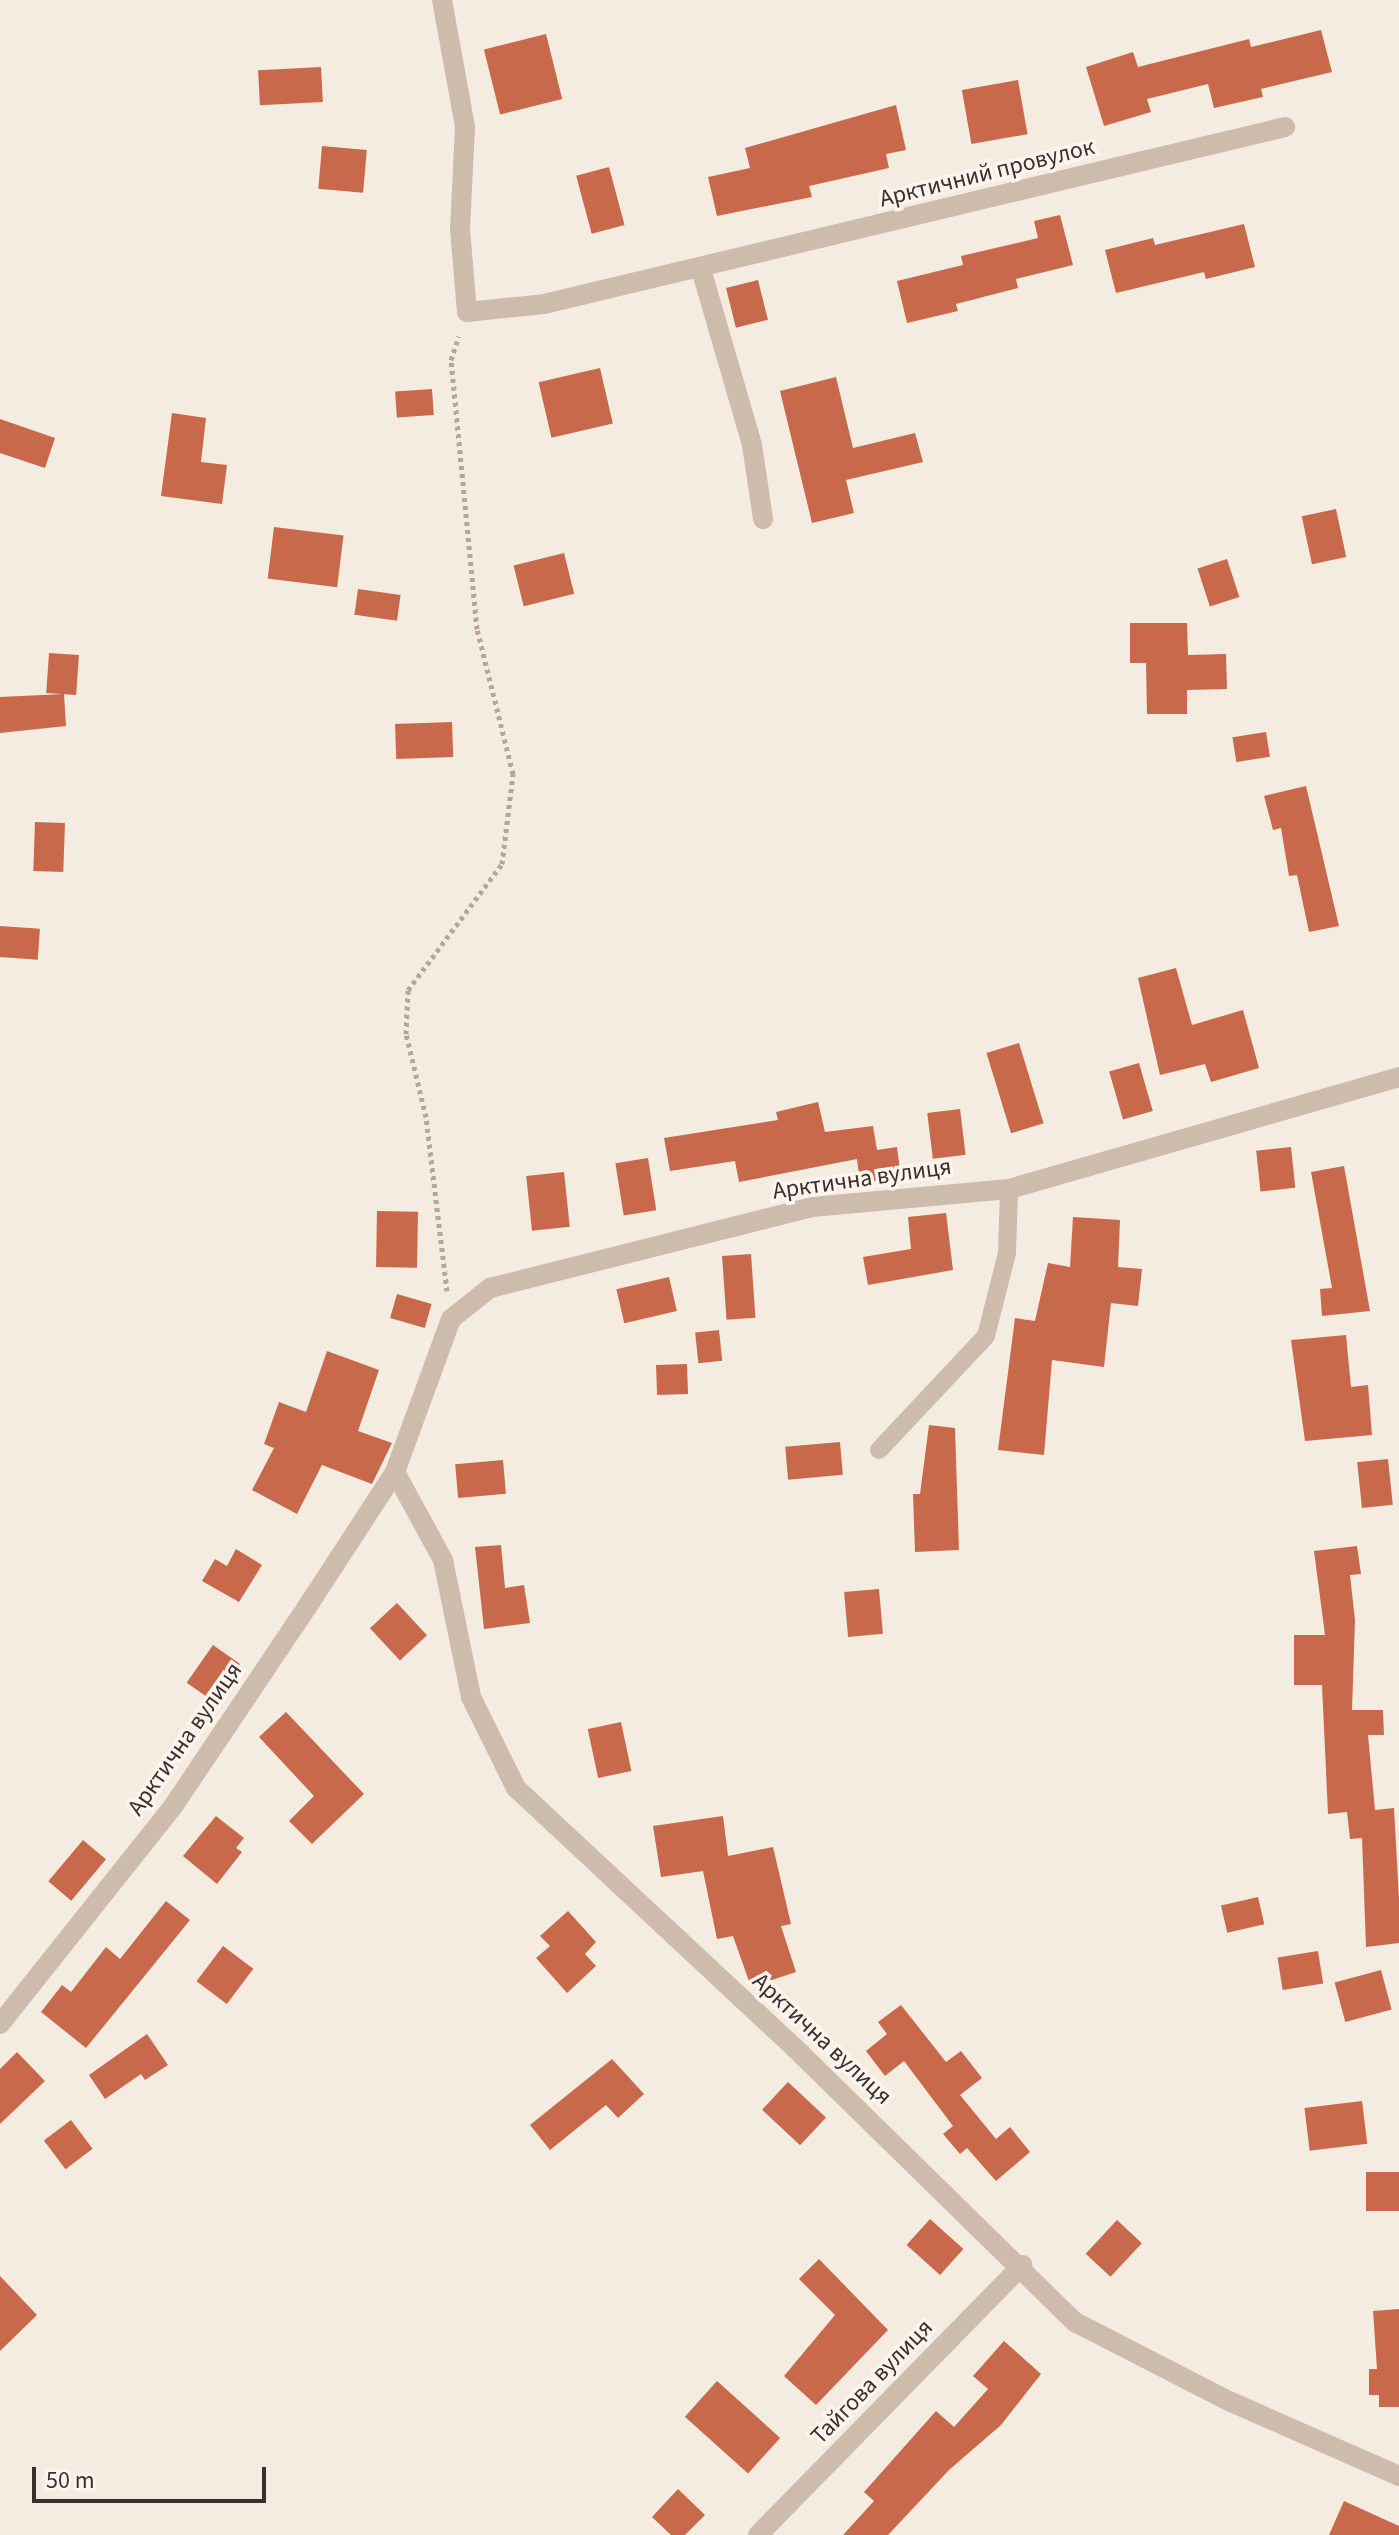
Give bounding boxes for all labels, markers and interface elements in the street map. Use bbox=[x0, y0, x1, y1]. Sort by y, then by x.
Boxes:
street label: Арктичний провулок bbox=[877, 132, 1097, 214]
street label: Арктична вулиця bbox=[771, 1152, 953, 1206]
street label: Арктична вулиця bbox=[121, 1657, 249, 1821]
street label: Арктична вулиця bbox=[746, 1967, 898, 2111]
street label: Тайгова вулиця bbox=[805, 2313, 939, 2451]
scale bar bbox=[36, 2451, 270, 2501]
text: 50 m bbox=[46, 2463, 95, 2498]

